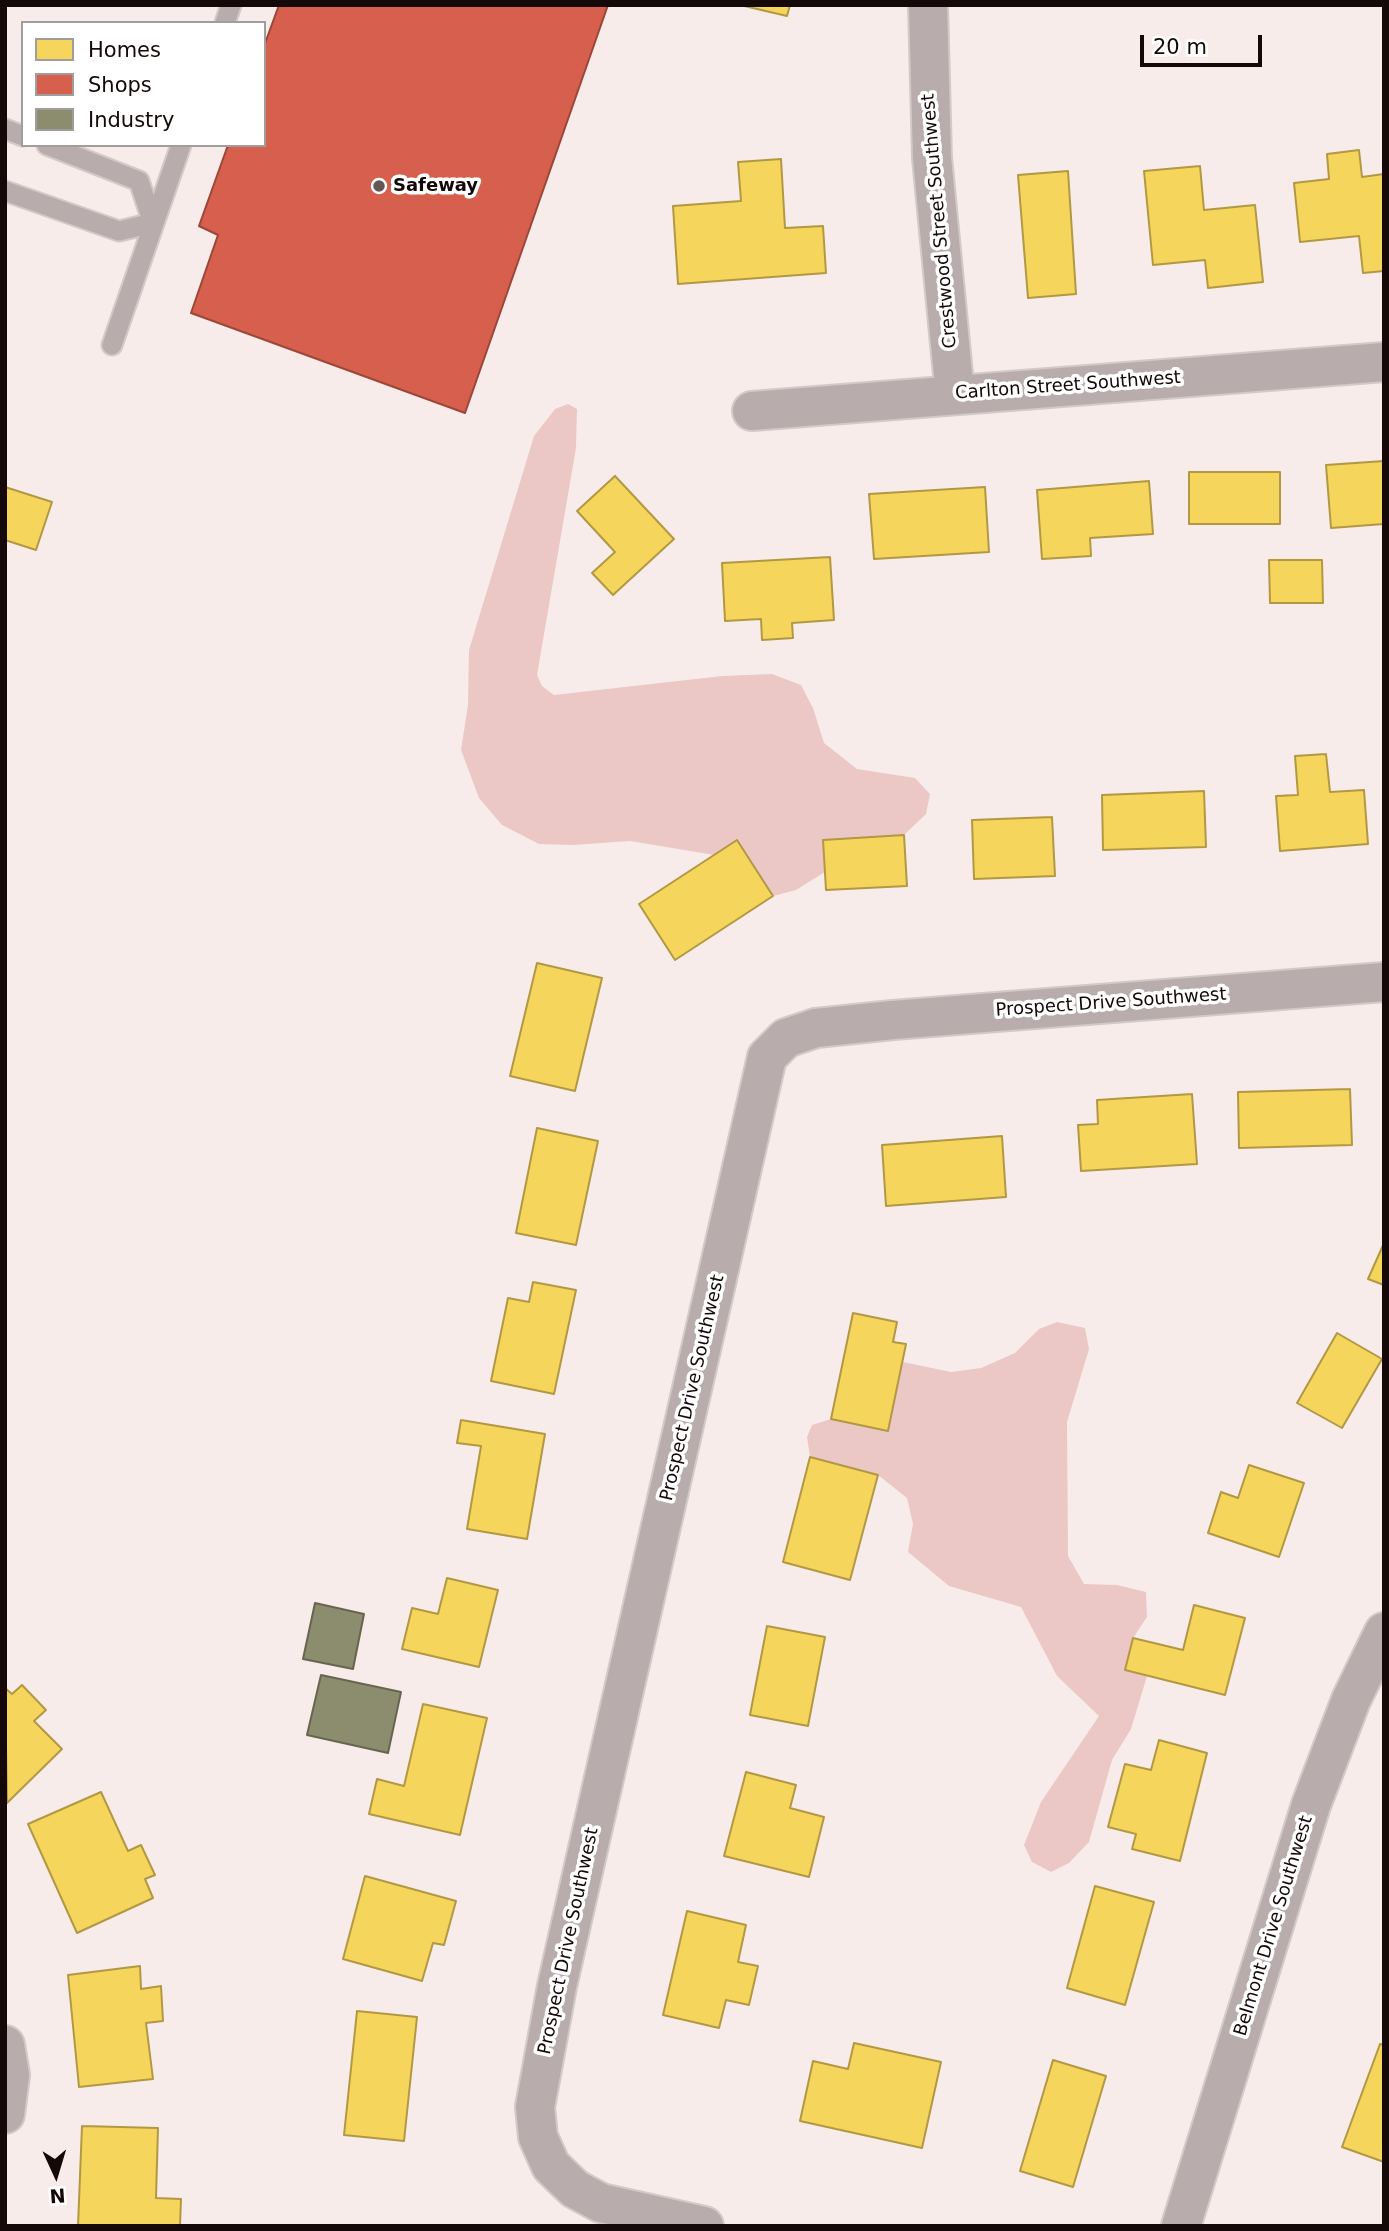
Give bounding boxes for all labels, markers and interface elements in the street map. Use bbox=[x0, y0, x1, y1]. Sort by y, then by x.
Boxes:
legend bbox=[21, 21, 266, 147]
scale bar bbox=[1144, 21, 1266, 65]
text: 20 m bbox=[1153, 35, 1207, 59]
text: Homes bbox=[88, 38, 161, 62]
text: Shops bbox=[88, 73, 152, 97]
street label: Crestwood Street Southwest bbox=[918, 93, 962, 349]
text: Industry bbox=[88, 108, 174, 132]
place label: Safeway bbox=[393, 175, 478, 197]
marker: Safeway bbox=[371, 178, 387, 194]
street label: Carlton Street Southwest bbox=[954, 367, 1182, 405]
street label: Prospect Drive Southwest bbox=[995, 984, 1227, 1022]
street label: Prospect Drive Southwest bbox=[656, 1273, 730, 1503]
street label: Belmont Drive Southwest bbox=[1230, 1813, 1318, 2039]
street label: Prospect Drive Southwest bbox=[534, 1826, 604, 2056]
north arrow bbox=[21, 2140, 91, 2210]
text: N bbox=[49, 2184, 66, 2207]

